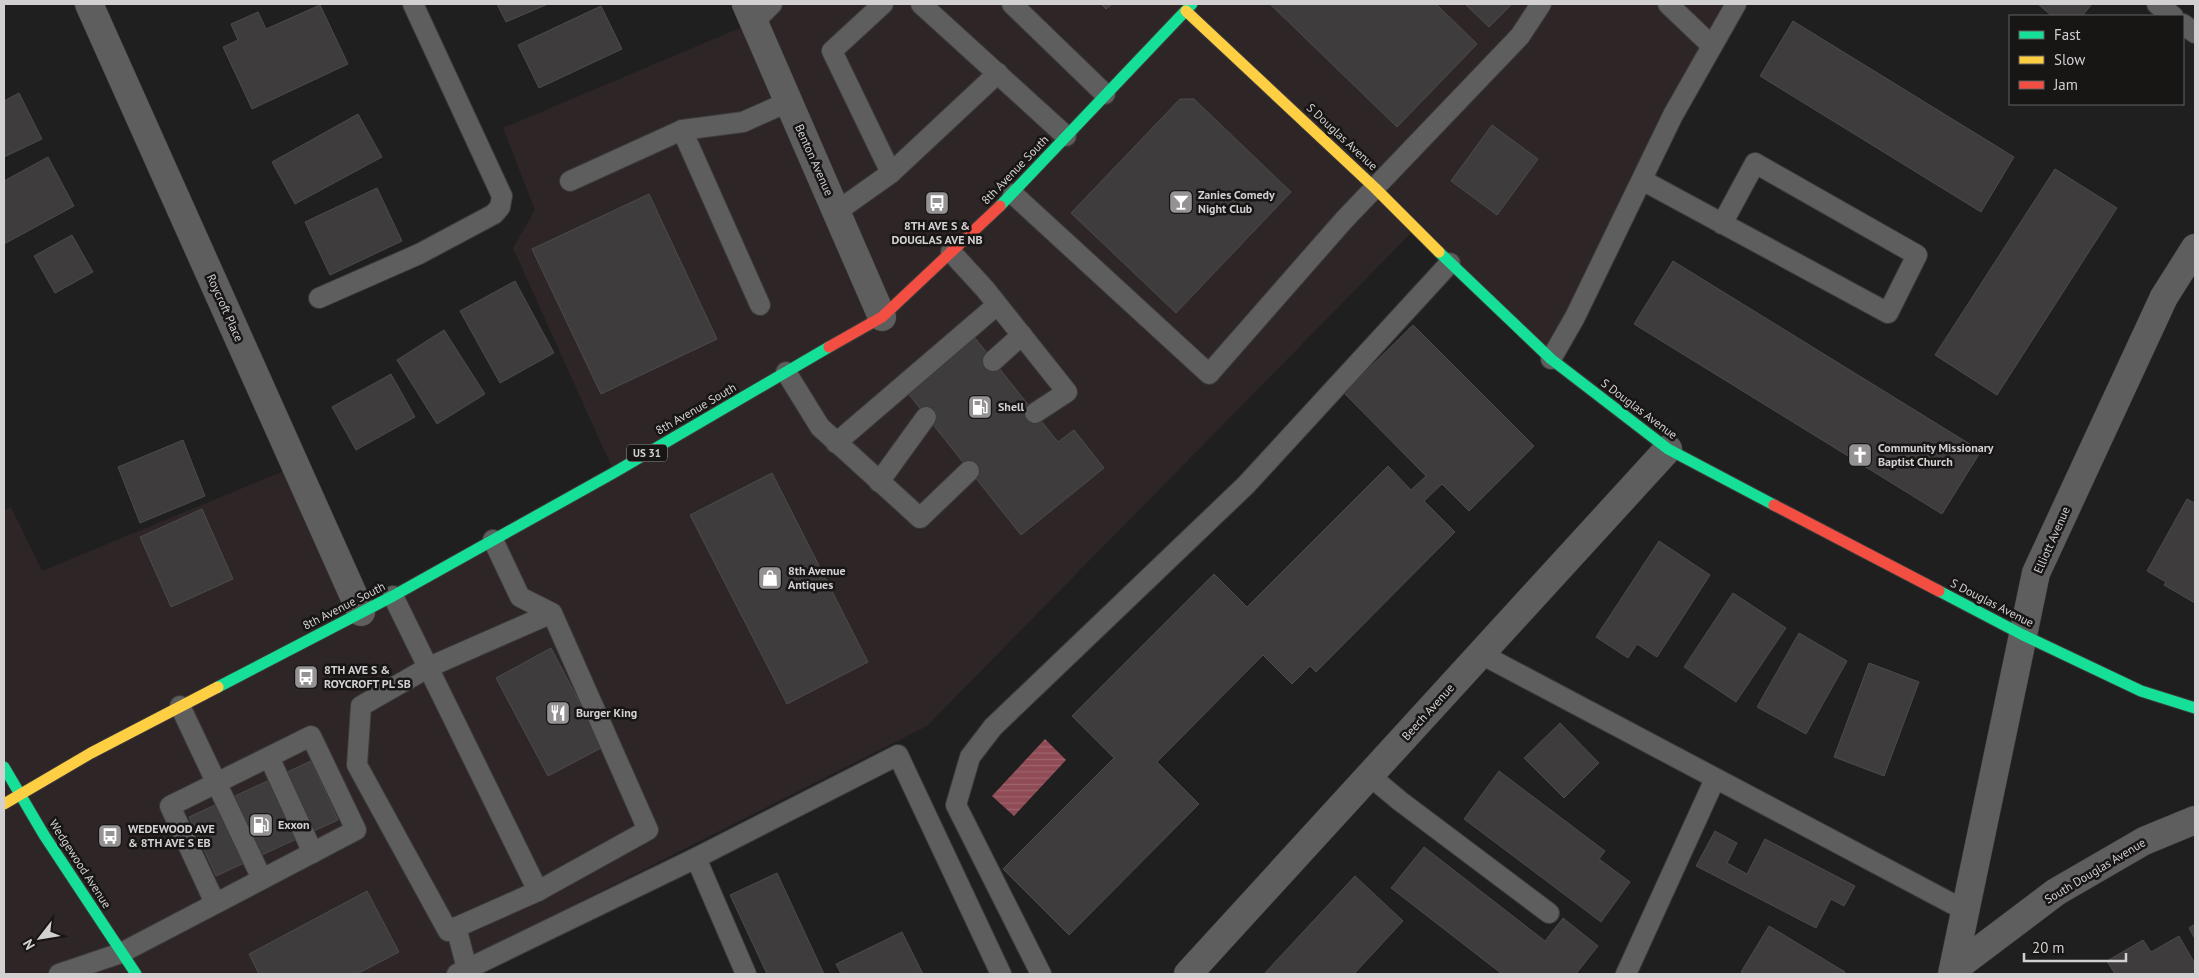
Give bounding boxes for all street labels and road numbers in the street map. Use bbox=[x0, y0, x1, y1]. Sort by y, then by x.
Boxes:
street label: S Douglas Avenue bbox=[1304, 100, 1381, 173]
street label: Benton Avenue bbox=[792, 122, 837, 198]
street label: 8th Avenue South bbox=[978, 132, 1051, 207]
street label: Roycroft Place bbox=[204, 272, 247, 344]
street label: S Douglas Avenue bbox=[1598, 375, 1680, 442]
street label: 8th Avenue South bbox=[653, 379, 739, 438]
road number: US 31 bbox=[627, 444, 667, 462]
street label: Elliott Avenue bbox=[2030, 504, 2073, 576]
street label: S Douglas Avenue bbox=[1948, 575, 2036, 630]
street label: 8th Avenue South bbox=[300, 578, 388, 633]
street label: Beech Avenue bbox=[1398, 680, 1457, 743]
street label: Wedgewood Avenue bbox=[46, 817, 115, 911]
street label: South Douglas Avenue bbox=[2042, 834, 2148, 907]

